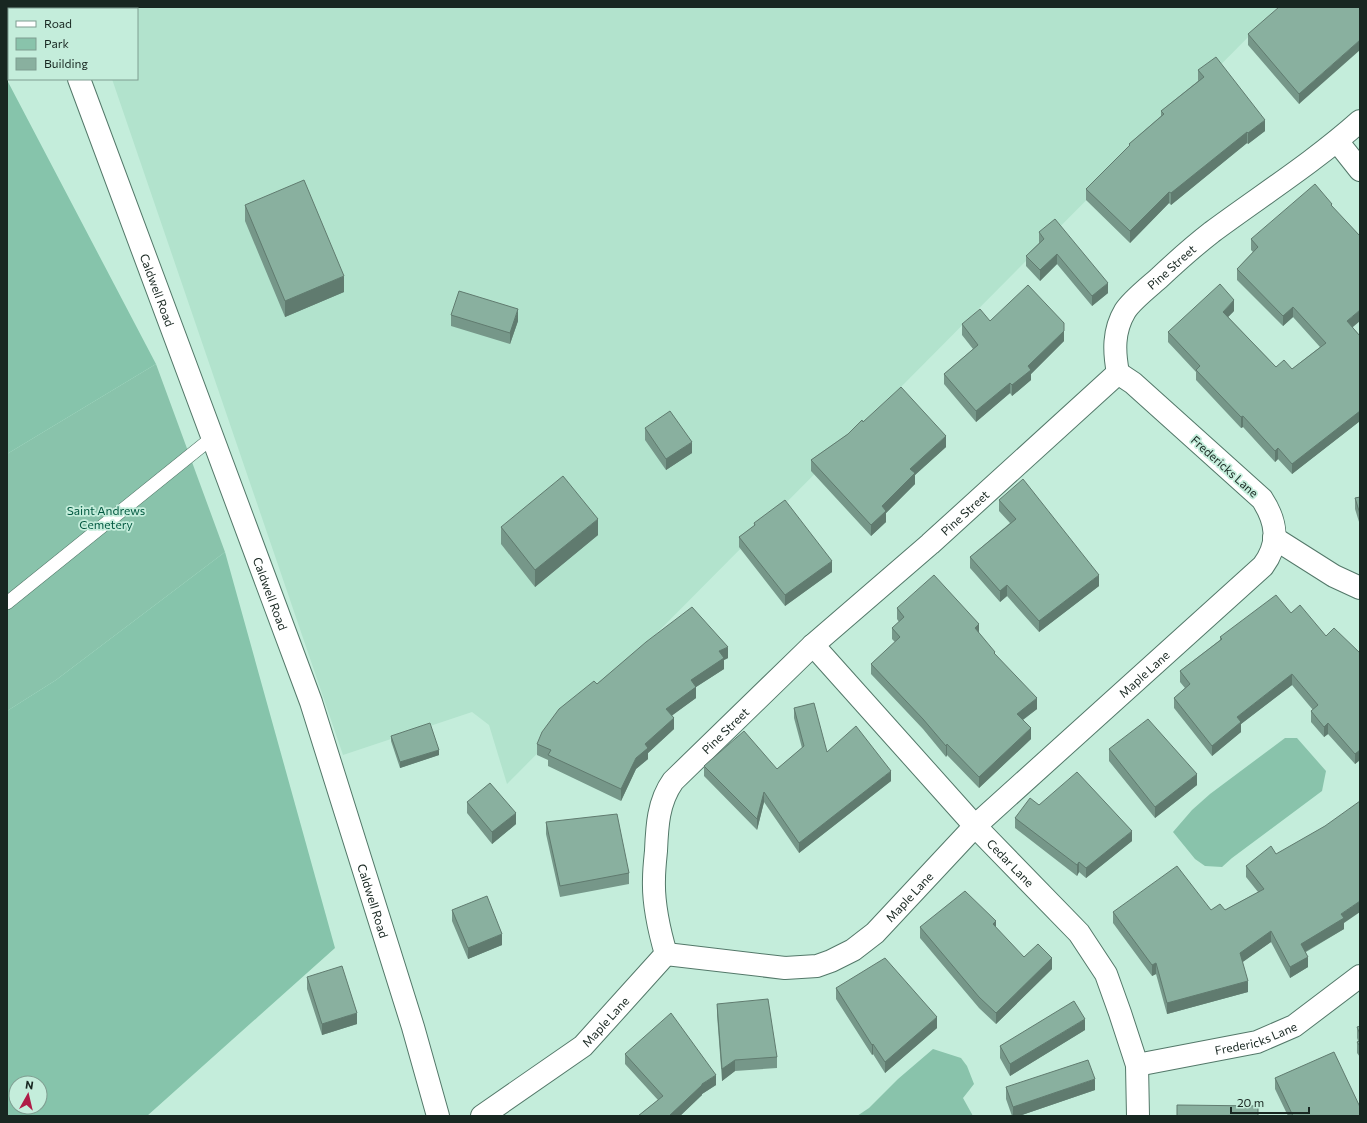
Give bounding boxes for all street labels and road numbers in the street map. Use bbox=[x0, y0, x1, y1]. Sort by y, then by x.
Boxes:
street label: Pine Street bbox=[1144, 241, 1198, 292]
street label: Caldwell Road bbox=[138, 251, 177, 328]
street label: Fredericks Lane bbox=[1189, 432, 1261, 500]
street label: Pine Street bbox=[938, 487, 992, 538]
street label: Caldwell Road bbox=[251, 555, 291, 632]
street label: Maple Lane bbox=[1116, 647, 1172, 700]
street label: Pine Street bbox=[699, 704, 752, 756]
street label: Cedar Lane bbox=[984, 836, 1037, 889]
street label: Caldwell Road bbox=[355, 862, 392, 939]
street label: Maple Lane bbox=[882, 869, 936, 924]
street label: Maple Lane bbox=[579, 993, 631, 1049]
street label: Fredericks Lane bbox=[1214, 1019, 1299, 1057]

